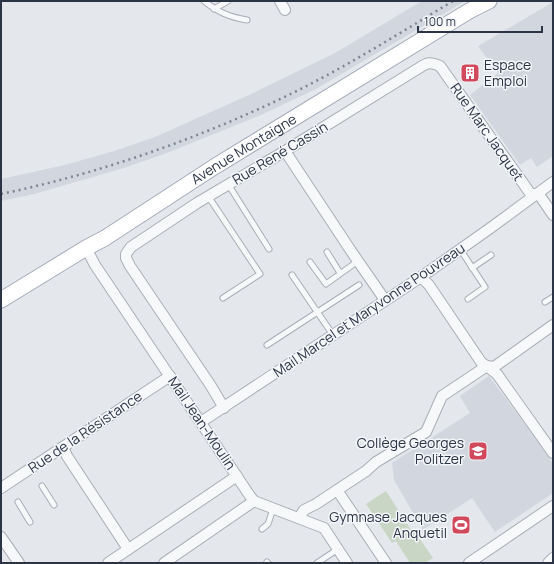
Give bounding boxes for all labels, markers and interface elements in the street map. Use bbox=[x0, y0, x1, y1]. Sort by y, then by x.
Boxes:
scale bar bbox=[418, 8, 542, 34]
text: 100 m bbox=[424, 13, 456, 30]
place label: Espace Emploi bbox=[484, 55, 531, 90]
building icon: Espace Emploi bbox=[459, 62, 481, 84]
street label: Rue Marc Jacquet bbox=[446, 79, 529, 185]
street label: Avenue Montaigne bbox=[187, 109, 300, 188]
street label: Rue René Cassin bbox=[228, 117, 331, 189]
street label: Mail Marcel et Maryvonne Pouvreau bbox=[269, 238, 468, 381]
street label: Mail Jean-Moulin bbox=[164, 372, 241, 473]
street label: Rue de la Résistance bbox=[24, 386, 145, 477]
place label: Collège Georges Politzer bbox=[357, 433, 464, 468]
school or university icon: Collège Georges Politzer bbox=[467, 440, 489, 462]
place label: Gymnase Jacques Anquetil bbox=[329, 507, 447, 542]
sports icon: Gymnase Jacques Anquetil bbox=[450, 514, 472, 536]

